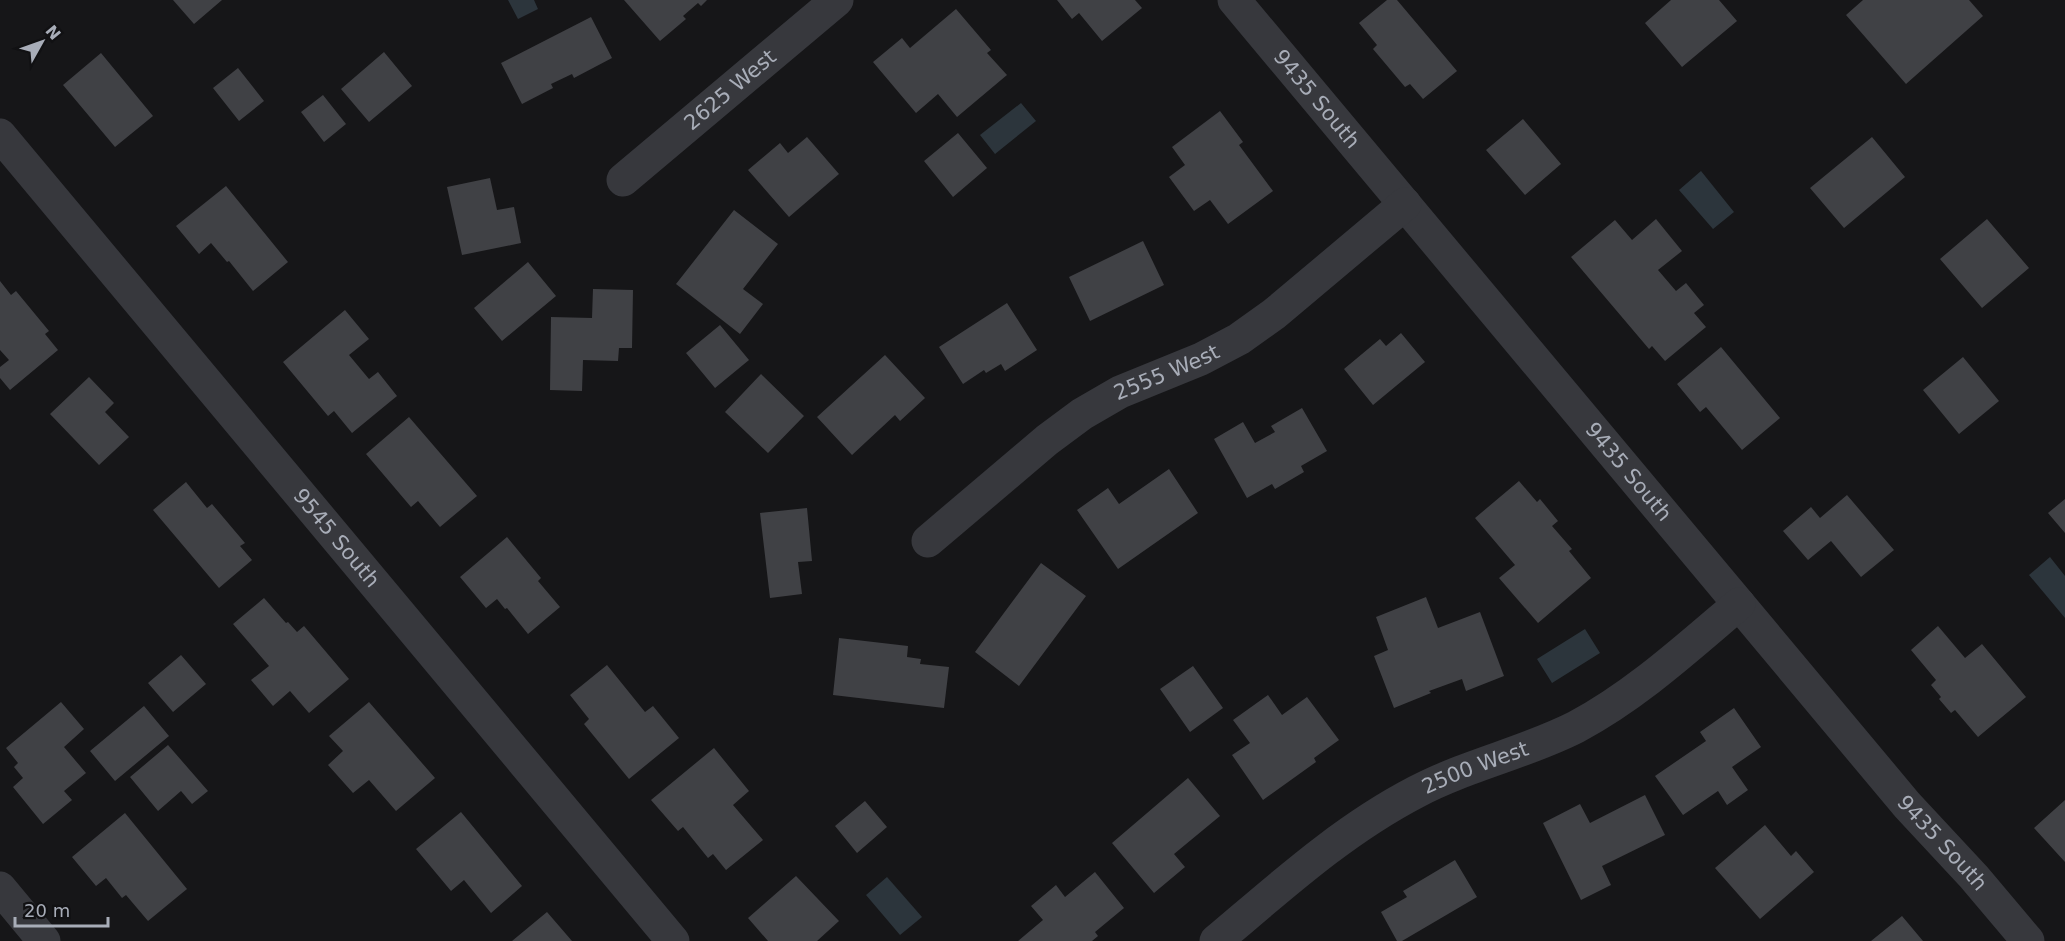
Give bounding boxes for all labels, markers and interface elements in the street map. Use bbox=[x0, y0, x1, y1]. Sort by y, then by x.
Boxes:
north arrow bbox=[12, 12, 72, 72]
text: N bbox=[42, 21, 65, 44]
street label: 2625 West bbox=[680, 45, 781, 135]
street label: 9435 South bbox=[1269, 45, 1365, 153]
street label: 2555 West bbox=[1110, 340, 1223, 405]
street label: 9435 South bbox=[1580, 418, 1677, 526]
street label: 9545 South bbox=[288, 484, 385, 592]
street label: 2500 West bbox=[1418, 737, 1532, 799]
street label: 9435 South bbox=[1892, 790, 1992, 895]
scale bar bbox=[15, 890, 108, 928]
text: 20 m bbox=[24, 900, 70, 921]

